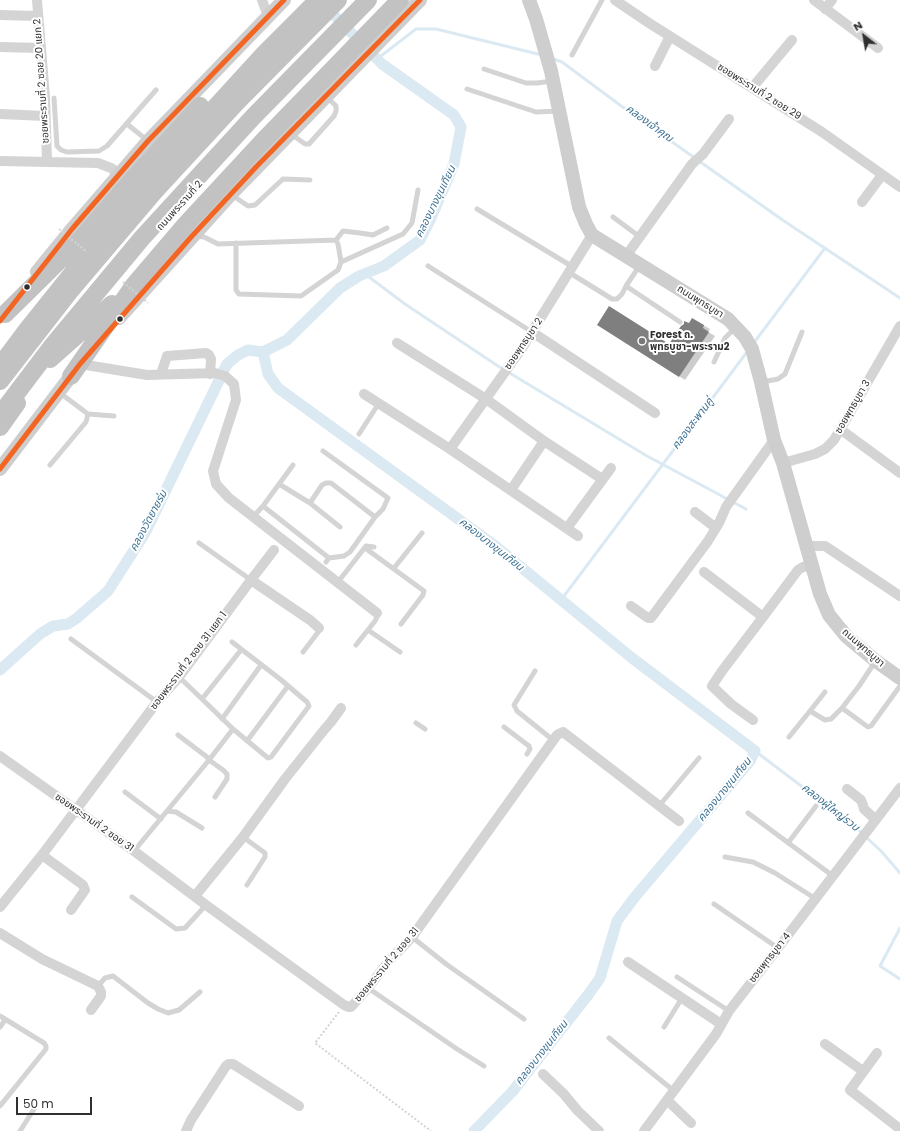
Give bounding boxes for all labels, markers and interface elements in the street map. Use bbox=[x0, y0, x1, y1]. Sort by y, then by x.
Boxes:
north arrow bbox=[844, 16, 884, 56]
text: N bbox=[850, 17, 865, 35]
street label: ซอยพระรามที่ 2 ซอย 20 แยก 2 bbox=[32, 18, 52, 144]
street label: ซอยพระรามที่ 2 ซอย 29 bbox=[715, 61, 803, 123]
water label: คลองเจ้าคุณ bbox=[623, 102, 675, 146]
water label: คลองบางขุนเทียน bbox=[413, 164, 459, 240]
street label: ถนนพระรามที่ 2 bbox=[154, 179, 206, 233]
unlabelled marker bbox=[22, 282, 32, 292]
street label: ถนนพุทธบูชา bbox=[675, 283, 725, 321]
unlabelled marker bbox=[115, 314, 125, 324]
street label: ซอยพุทธบูชา 2 bbox=[502, 316, 546, 372]
place label: Forest ถ. พุทธบูชา-พระราม2 bbox=[650, 329, 730, 352]
marker: Forest ถ. พุทธบูชา-พระราม2 bbox=[637, 336, 647, 346]
street label: ซอยพุทธบูชา 3 bbox=[833, 378, 873, 436]
water label: คลองสะพานคู่ bbox=[669, 396, 717, 452]
water label: คลองวัดยายร่ม bbox=[127, 488, 171, 554]
water label: คลองบางขุนเทียน bbox=[456, 516, 526, 574]
street label: ซอยพระรามที่ 2 ซอย 31 แยก 1 bbox=[148, 610, 230, 712]
street label: ถนนพุทธบูชา bbox=[839, 626, 887, 670]
water label: คลองบางขุนเทียน bbox=[695, 755, 755, 825]
water label: คลองผู้ใหญ่รวบ bbox=[799, 781, 861, 835]
street label: ซอยพระรามที่ 2 ซอย 31 bbox=[52, 791, 136, 855]
street label: ซอยพระรามที่ 2 ซอย 31 bbox=[352, 925, 422, 1005]
street label: ซอยพุทธบูชา 4 bbox=[747, 931, 793, 985]
water label: คลองบางขุนเทียน bbox=[513, 1018, 571, 1088]
scale bar bbox=[18, 1089, 94, 1115]
text: 50 m bbox=[23, 1095, 54, 1112]

